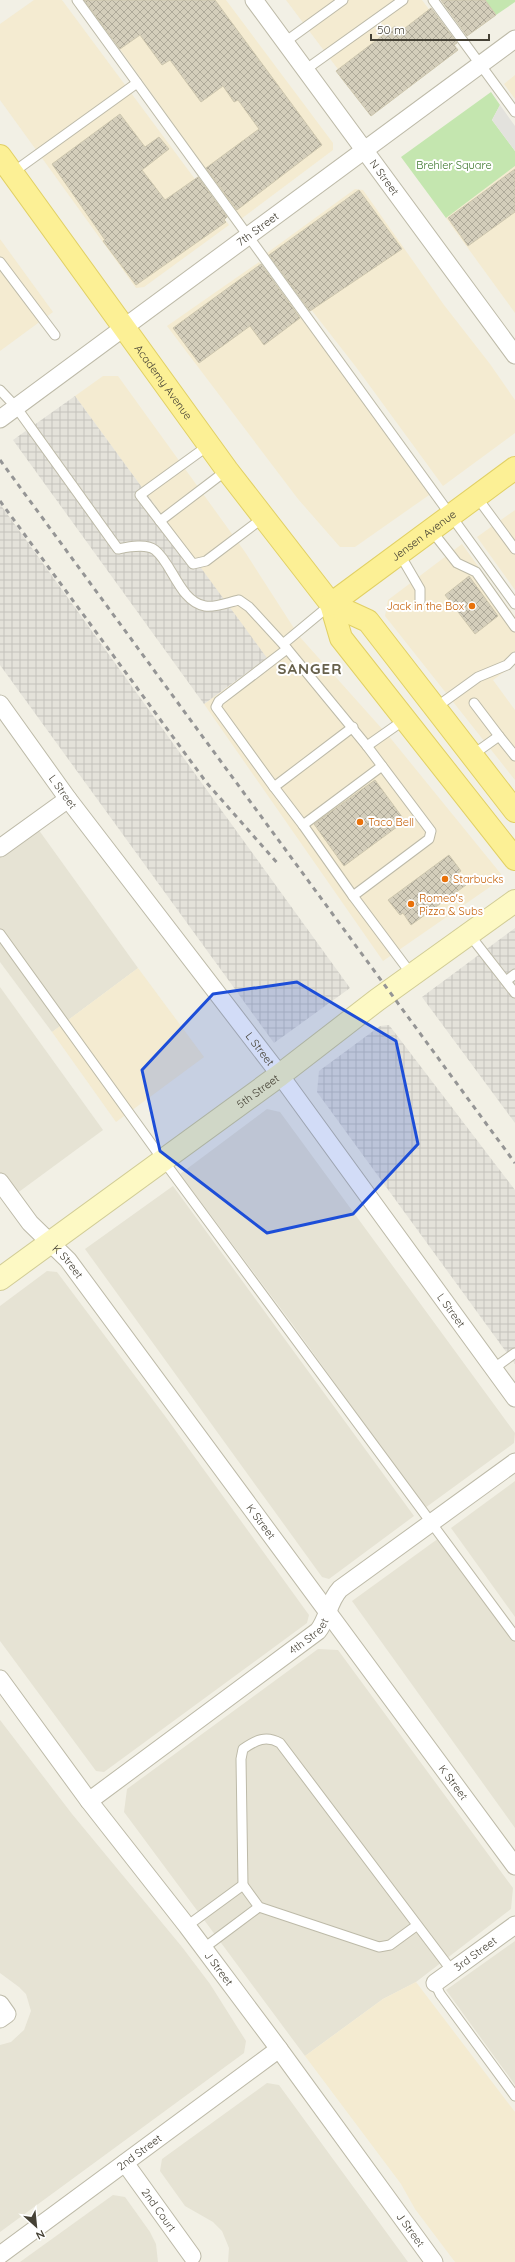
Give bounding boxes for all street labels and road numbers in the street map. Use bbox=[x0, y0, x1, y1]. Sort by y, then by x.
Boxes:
street label: N Street bbox=[366, 157, 402, 198]
street label: 7th Street bbox=[234, 209, 281, 249]
street label: Academy Avenue bbox=[132, 342, 195, 422]
street label: Jensen Avenue bbox=[388, 507, 459, 564]
street label: L Street bbox=[46, 772, 80, 812]
street label: L Street bbox=[243, 1029, 278, 1069]
street label: 5th Street bbox=[234, 1071, 282, 1111]
street label: K Street bbox=[49, 1242, 87, 1282]
street label: L Street bbox=[434, 1291, 469, 1331]
street label: K Street bbox=[243, 1501, 279, 1542]
street label: 4th Street bbox=[286, 1616, 332, 1657]
street label: K Street bbox=[436, 1762, 471, 1803]
street label: 3rd Street bbox=[451, 1933, 500, 1974]
street label: J Street bbox=[201, 1949, 236, 1989]
street label: 2nd Street bbox=[114, 2131, 165, 2173]
street label: 2nd Court bbox=[139, 2186, 179, 2235]
street label: J Street bbox=[393, 2210, 428, 2250]

